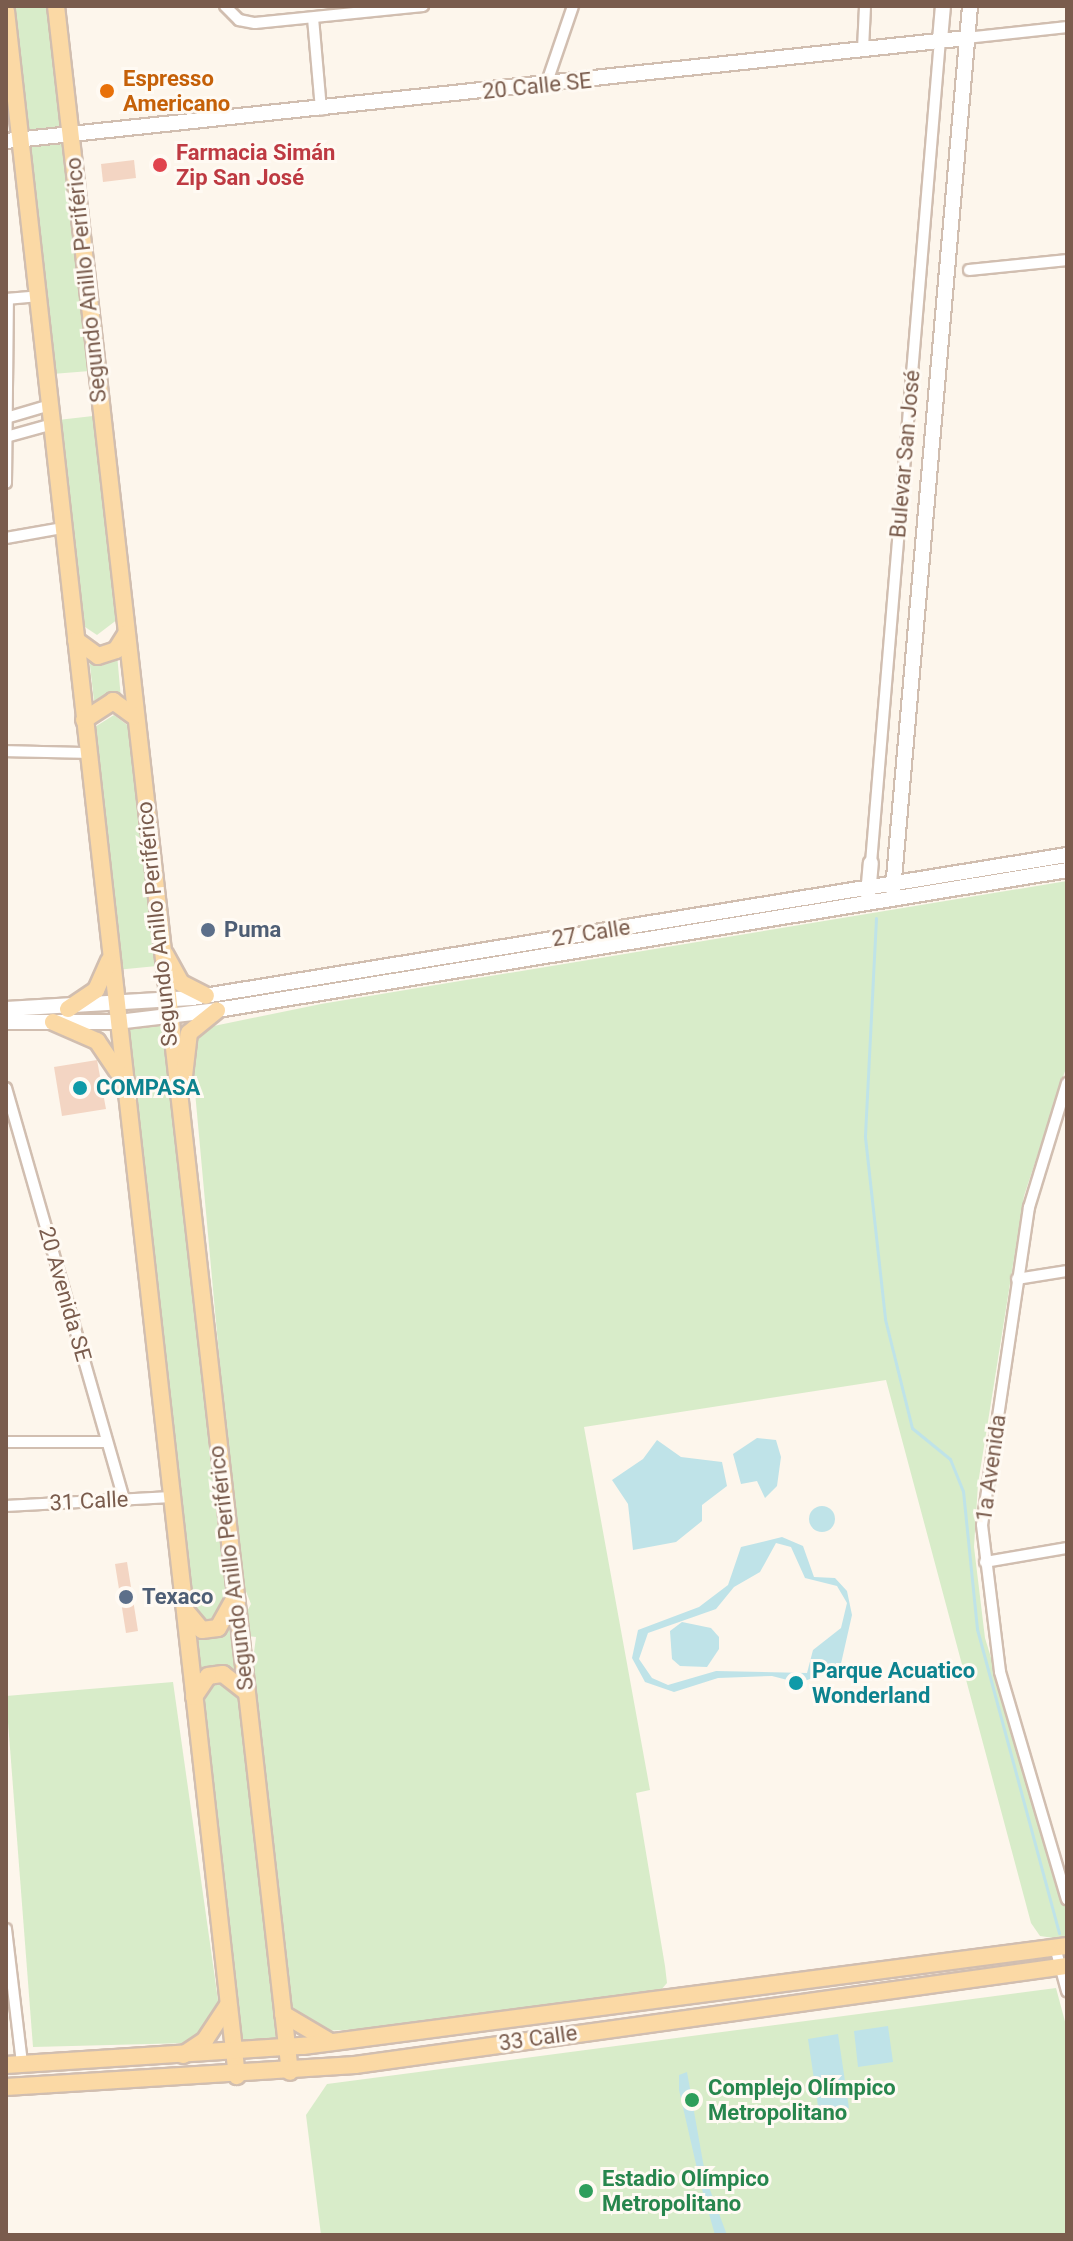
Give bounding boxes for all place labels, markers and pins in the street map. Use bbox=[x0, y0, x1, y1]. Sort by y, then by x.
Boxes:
place label: Espresso Americano bbox=[123, 65, 230, 116]
marker: Espresso Americano bbox=[98, 82, 116, 100]
place label: Farmacia Simán Zip San José bbox=[176, 139, 335, 190]
marker: Farmacia Simán Zip San José bbox=[151, 156, 169, 174]
place label: Puma bbox=[224, 917, 281, 943]
marker: Puma bbox=[199, 921, 217, 939]
place label: COMPASA bbox=[96, 1075, 200, 1101]
marker: COMPASA bbox=[71, 1079, 89, 1097]
place label: Texaco bbox=[142, 1584, 213, 1610]
marker: Texaco bbox=[117, 1588, 135, 1606]
place label: Parque Acuatico Wonderland bbox=[812, 1657, 975, 1708]
marker: Parque Acuatico Wonderland bbox=[787, 1674, 805, 1692]
place label: Complejo Olímpico Metropolitano bbox=[708, 2074, 896, 2126]
marker: Complejo Olímpico Metropolitano bbox=[683, 2091, 701, 2109]
place label: Estadio Olímpico Metropolitano bbox=[602, 2165, 769, 2216]
marker: Estadio Olímpico Metropolitano bbox=[577, 2182, 595, 2200]

